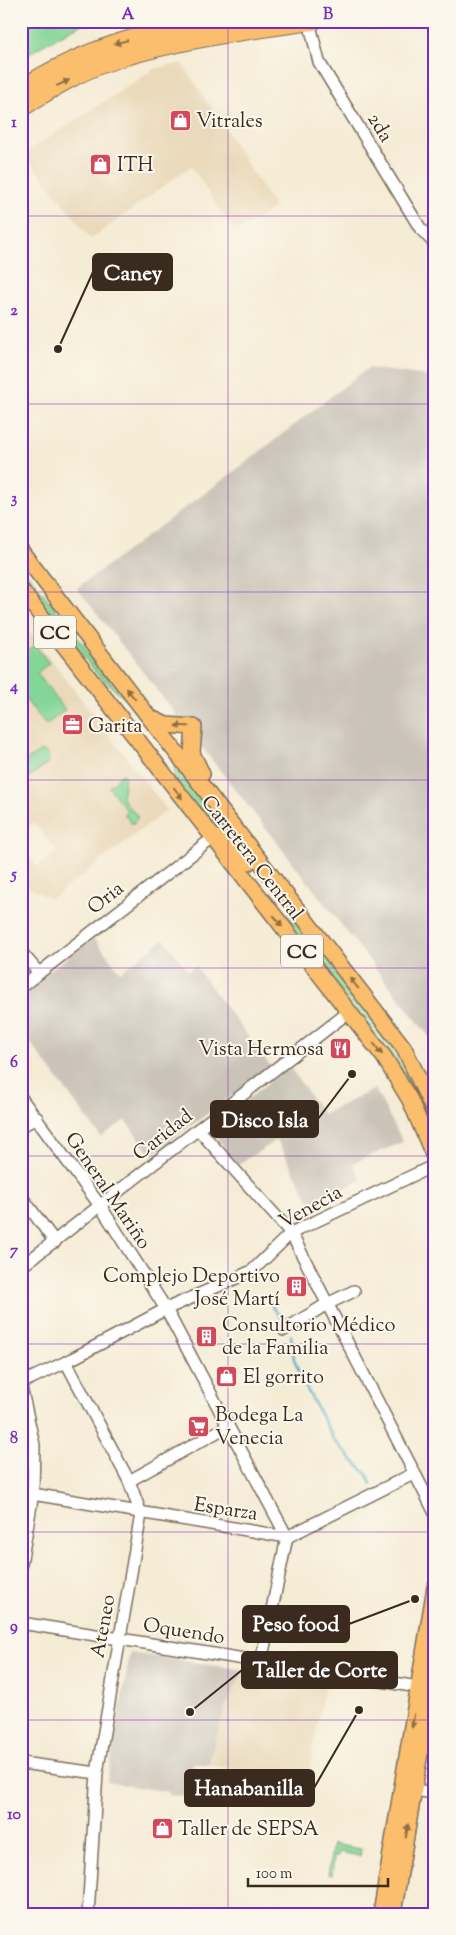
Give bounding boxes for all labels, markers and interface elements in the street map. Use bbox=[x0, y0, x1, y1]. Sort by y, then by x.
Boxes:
text: A bbox=[122, 4, 135, 27]
text: B bbox=[323, 4, 333, 27]
one-way arrow bbox=[113, 38, 128, 46]
one-way arrow bbox=[56, 78, 70, 86]
shop icon: Vitrales bbox=[168, 108, 192, 132]
place label: Vitrales bbox=[196, 108, 263, 137]
street label: 2da bbox=[359, 108, 399, 149]
text: 1 bbox=[11, 112, 17, 135]
shop icon: ITH bbox=[89, 152, 113, 176]
place label: ITH bbox=[117, 152, 154, 181]
callout: Caney bbox=[93, 254, 172, 290]
text: Caney bbox=[104, 260, 163, 290]
text: 2 bbox=[10, 300, 18, 323]
text: 3 bbox=[11, 488, 18, 511]
road number: CC bbox=[34, 616, 76, 649]
text: 4 bbox=[9, 676, 18, 699]
one-way arrow bbox=[126, 687, 136, 701]
office icon: Garita bbox=[60, 713, 84, 737]
place label: Garita bbox=[88, 713, 142, 742]
one-way arrow bbox=[173, 722, 189, 730]
one-way arrow bbox=[173, 786, 184, 799]
street label: Carretera Central bbox=[193, 790, 309, 928]
text: 5 bbox=[9, 864, 17, 887]
street label: Oria bbox=[82, 875, 131, 923]
one-way arrow bbox=[273, 914, 284, 927]
road number: CC bbox=[281, 934, 323, 968]
one-way arrow bbox=[348, 977, 359, 990]
place label: Vista Hermosa bbox=[198, 1036, 324, 1065]
restaurant icon: Vista Hermosa bbox=[328, 1036, 352, 1060]
one-way arrow bbox=[373, 1042, 383, 1056]
text: 6 bbox=[10, 1052, 18, 1075]
callout: Disco Isla bbox=[211, 1101, 318, 1137]
street label: Caridad bbox=[127, 1103, 200, 1169]
text: Disco Isla bbox=[222, 1107, 309, 1137]
street label: General Mariño bbox=[57, 1127, 157, 1256]
street label: Venecia bbox=[274, 1179, 348, 1237]
text: 7 bbox=[10, 1240, 19, 1263]
place label: Complejo Deportivo José Martí bbox=[103, 1263, 280, 1315]
building icon: Complejo Deportivo José Martí bbox=[284, 1275, 308, 1299]
place label: Consultorio Médico de la Familia bbox=[222, 1312, 395, 1364]
building icon: Consultorio Médico de la Familia bbox=[194, 1324, 218, 1348]
shop icon: El gorrito bbox=[215, 1364, 239, 1388]
place label: El gorrito bbox=[243, 1364, 324, 1393]
place label: Bodega La Venecia bbox=[215, 1402, 303, 1454]
supermarket icon: Bodega La Venecia bbox=[187, 1414, 211, 1438]
text: 8 bbox=[10, 1428, 18, 1451]
street label: Esparza bbox=[192, 1491, 260, 1530]
street label: Ateneo bbox=[85, 1592, 124, 1661]
callout: Peso food bbox=[243, 1606, 349, 1642]
text: Peso food bbox=[253, 1611, 339, 1641]
street label: Oquendo bbox=[141, 1612, 227, 1653]
text: 9 bbox=[10, 1616, 18, 1639]
callout: Taller de Corte bbox=[242, 1652, 397, 1688]
text: Taller de Corte bbox=[253, 1657, 388, 1687]
one-way arrow bbox=[408, 1713, 416, 1729]
callout: Hanabanilla bbox=[185, 1770, 314, 1806]
text: Hanabanilla bbox=[194, 1775, 304, 1805]
text: 10 bbox=[7, 1804, 21, 1827]
shop icon: Taller de SEPSA bbox=[150, 1816, 174, 1840]
place label: Taller de SEPSA bbox=[178, 1816, 319, 1845]
one-way arrow bbox=[404, 1823, 412, 1839]
scale bar bbox=[248, 1855, 388, 1887]
text: 100 m bbox=[256, 1864, 293, 1885]

